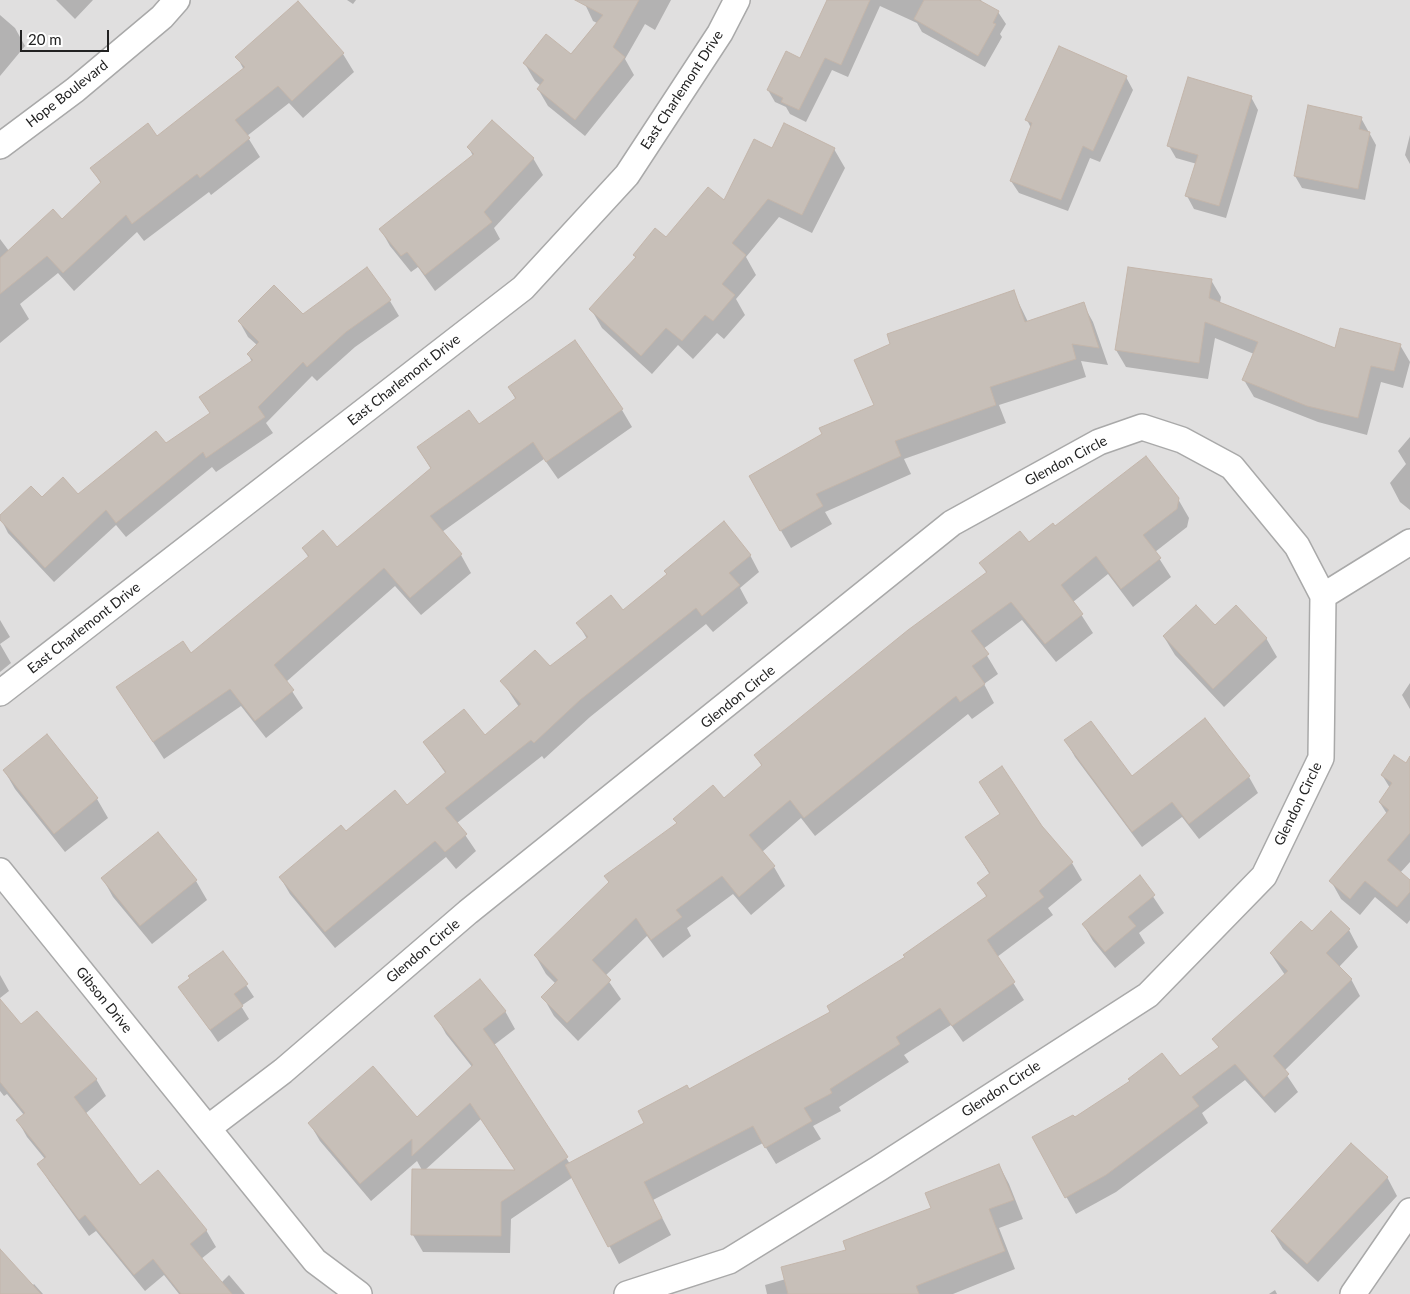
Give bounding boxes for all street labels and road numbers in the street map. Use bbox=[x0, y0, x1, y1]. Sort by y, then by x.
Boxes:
street label: East Charlemont Drive bbox=[637, 27, 727, 153]
street label: Hope Boulevard bbox=[23, 57, 111, 131]
street label: East Charlemont Drive bbox=[344, 331, 464, 429]
street label: Glendon Circle bbox=[1022, 432, 1110, 490]
street label: East Charlemont Drive bbox=[24, 579, 144, 677]
street label: Glendon Circle bbox=[697, 662, 779, 732]
street label: Glendon Circle bbox=[1271, 760, 1325, 848]
street label: Glendon Circle bbox=[383, 915, 463, 987]
street label: Gibson Drive bbox=[72, 964, 136, 1036]
street label: Glendon Circle bbox=[958, 1057, 1044, 1121]

